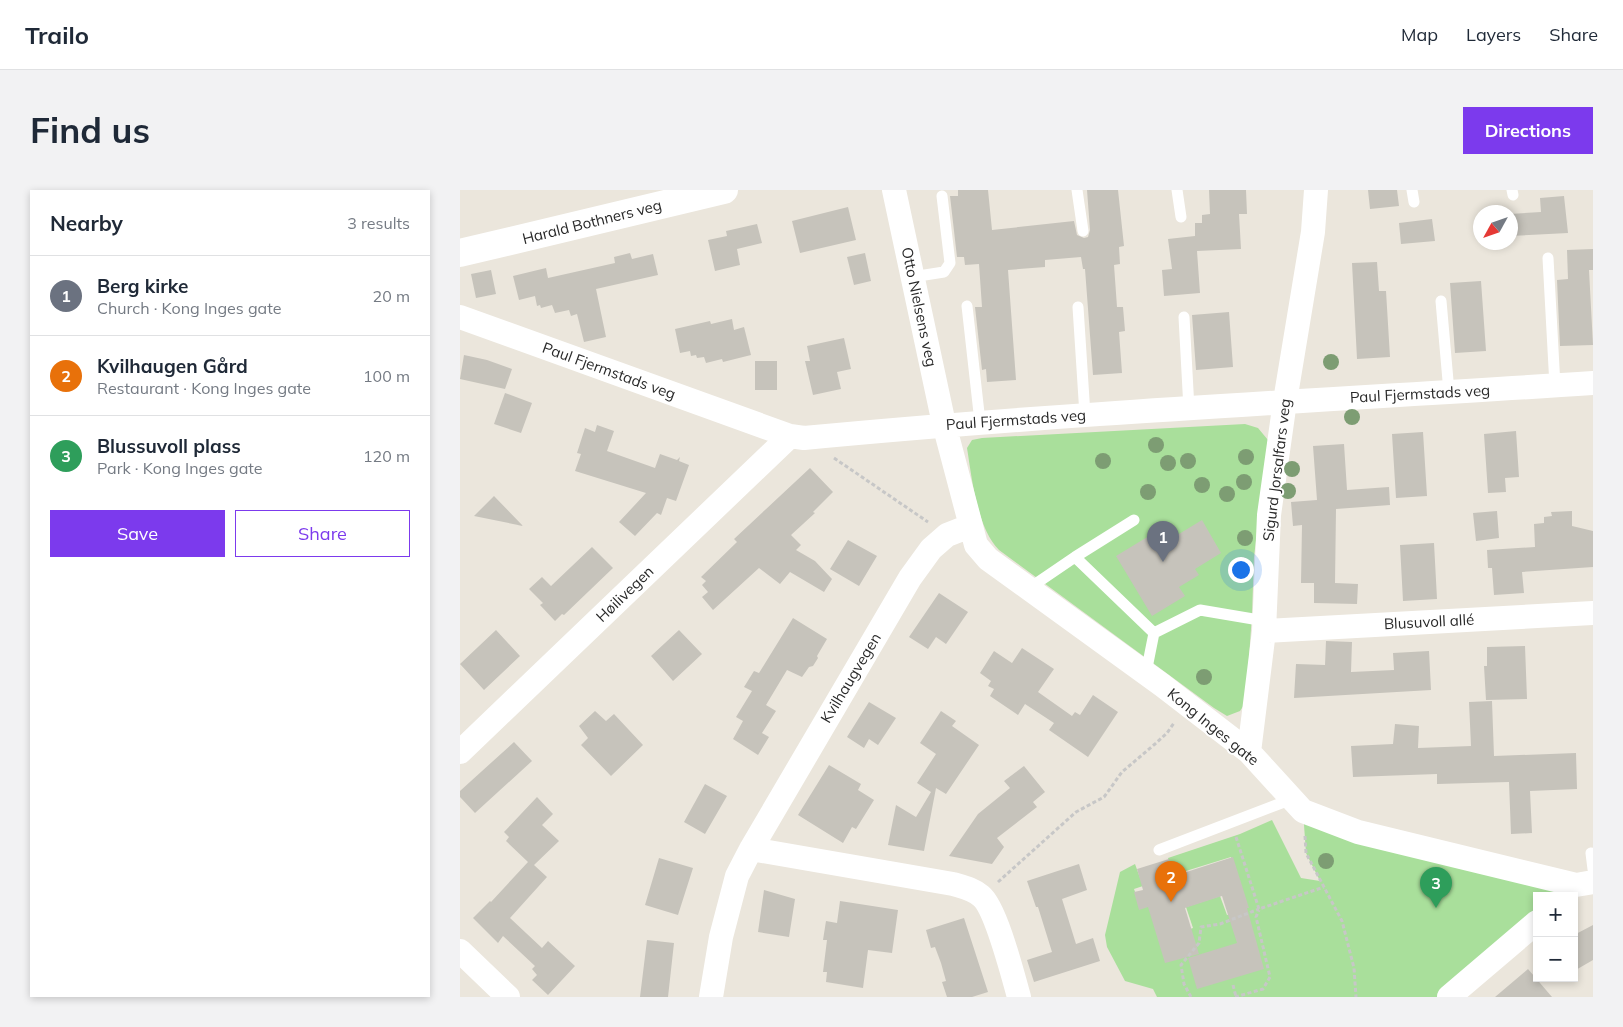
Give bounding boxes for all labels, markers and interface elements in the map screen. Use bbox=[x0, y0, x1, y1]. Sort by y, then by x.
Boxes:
text: Trailo bbox=[25, 20, 89, 50]
text: Map bbox=[1401, 23, 1438, 46]
text: Layers bbox=[1466, 23, 1521, 46]
text: Share bbox=[1549, 23, 1598, 46]
button: Directions bbox=[1463, 107, 1593, 154]
text: Find us bbox=[30, 108, 150, 152]
street label: Harald Bothners veg bbox=[520, 195, 663, 248]
north arrow bbox=[1473, 205, 1518, 250]
text: Nearby bbox=[50, 210, 123, 236]
text: 3 results bbox=[347, 213, 410, 233]
street label: Otto Nielsens veg bbox=[898, 245, 941, 368]
text: Berg kirke bbox=[97, 274, 189, 298]
text: 1 bbox=[61, 286, 71, 306]
text: 20 m bbox=[373, 286, 410, 306]
text: Church · Kong Inges gate bbox=[97, 298, 281, 318]
street label: Paul Fjermstads veg bbox=[540, 338, 678, 403]
text: Kvilhaugen Gård bbox=[97, 354, 248, 378]
text: 2 bbox=[61, 366, 71, 386]
text: 100 m bbox=[363, 366, 410, 386]
text: Restaurant · Kong Inges gate bbox=[97, 378, 311, 398]
street label: Paul Fjermstads veg bbox=[1349, 380, 1491, 407]
street label: Sigurd Jorsalfars veg bbox=[1258, 398, 1295, 542]
street label: Paul Fjermstads veg bbox=[945, 405, 1087, 434]
text: Blussuvoll plass bbox=[97, 434, 241, 458]
text: 3 bbox=[61, 446, 71, 466]
text: 120 m bbox=[363, 446, 410, 466]
text: Park · Kong Inges gate bbox=[97, 458, 262, 478]
button: Save bbox=[50, 510, 225, 557]
button: Share bbox=[235, 510, 410, 557]
pin: 1 bbox=[1147, 521, 1179, 562]
your location bbox=[1228, 557, 1254, 583]
street label: Høilivegen bbox=[592, 562, 657, 626]
street label: Blusuvoll allé bbox=[1383, 610, 1475, 633]
street label: Kvilhaugvegen bbox=[816, 629, 885, 726]
street label: Kong Inges gate bbox=[1164, 684, 1263, 769]
pin: 2 bbox=[1155, 861, 1187, 902]
pin: 3 bbox=[1420, 867, 1452, 908]
map controls bbox=[1533, 892, 1578, 982]
button: + bbox=[1533, 892, 1578, 937]
button: − bbox=[1533, 937, 1578, 982]

